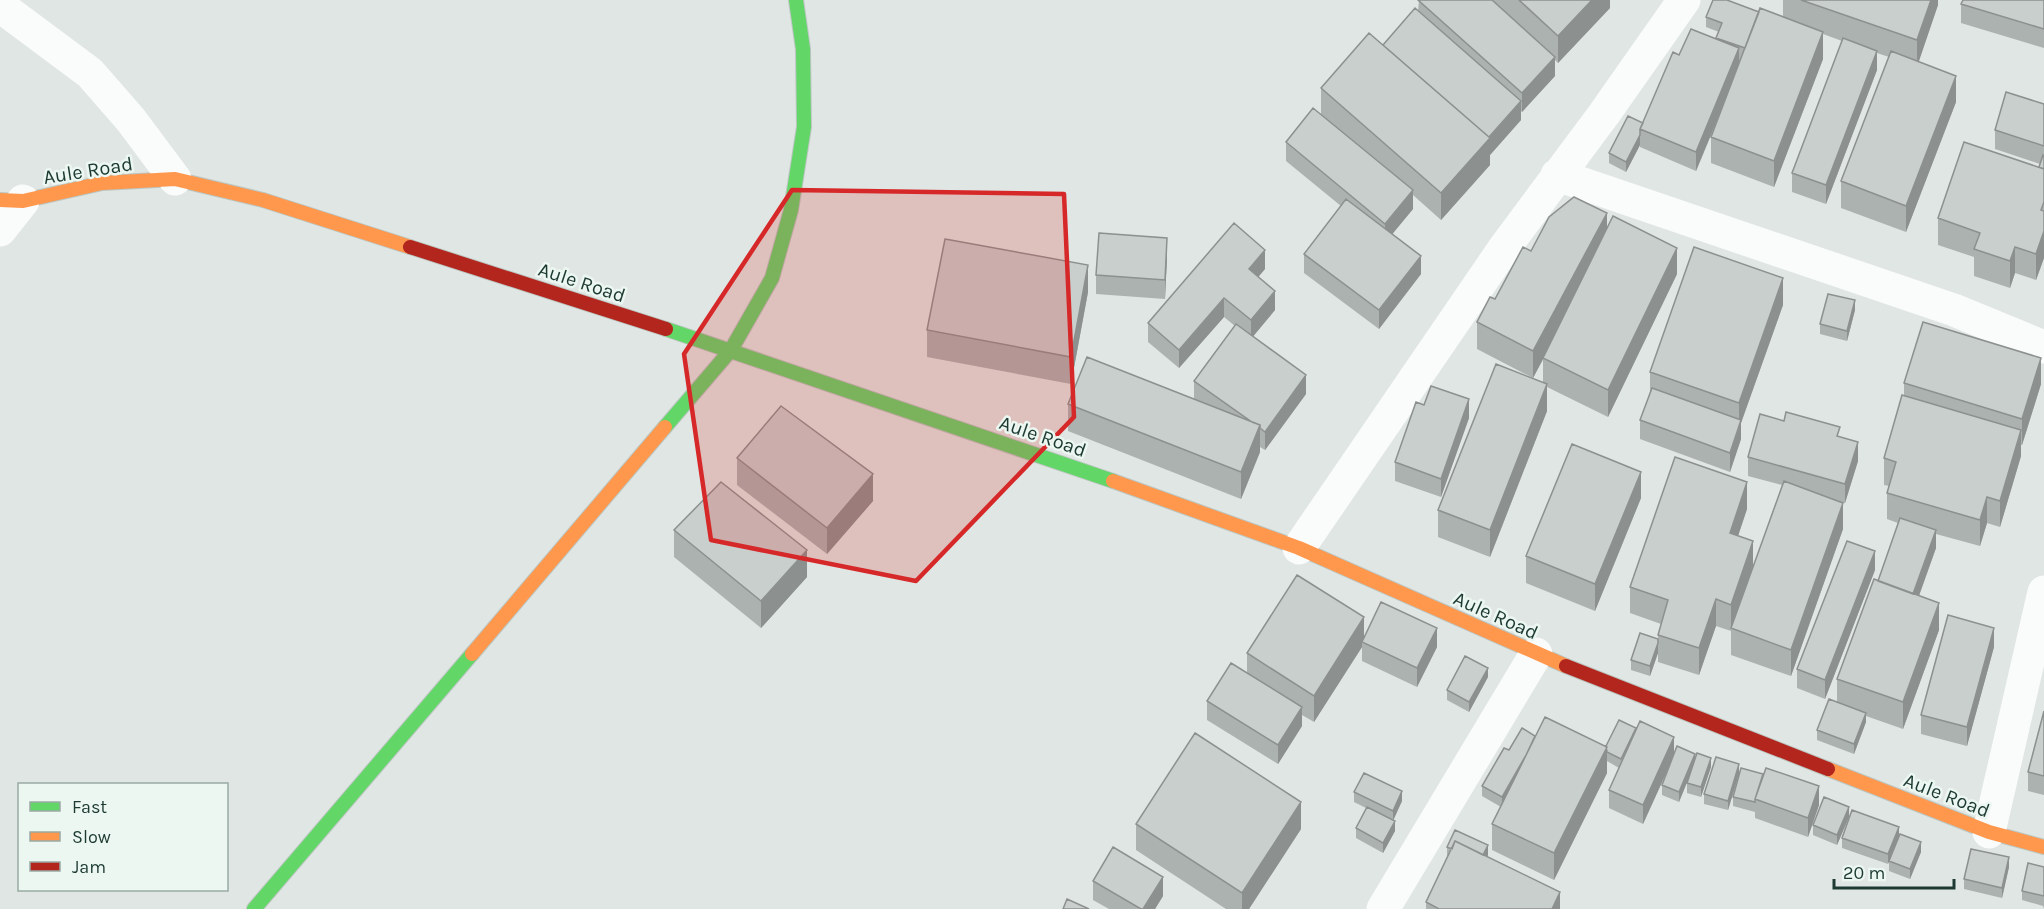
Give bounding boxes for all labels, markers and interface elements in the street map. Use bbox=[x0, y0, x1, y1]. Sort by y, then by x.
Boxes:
street label: Aule Road bbox=[42, 152, 134, 189]
street label: Aule Road bbox=[535, 258, 628, 307]
street label: Aule Road bbox=[996, 411, 1089, 462]
street label: Aule Road bbox=[1450, 587, 1542, 644]
street label: Aule Road bbox=[1901, 769, 1993, 822]
legend bbox=[18, 783, 228, 891]
text: Fast bbox=[72, 796, 107, 818]
text: Slow bbox=[72, 826, 111, 848]
scale bar bbox=[1834, 852, 1954, 890]
text: Jam bbox=[72, 856, 106, 878]
text: 20 m bbox=[1843, 862, 1885, 884]

